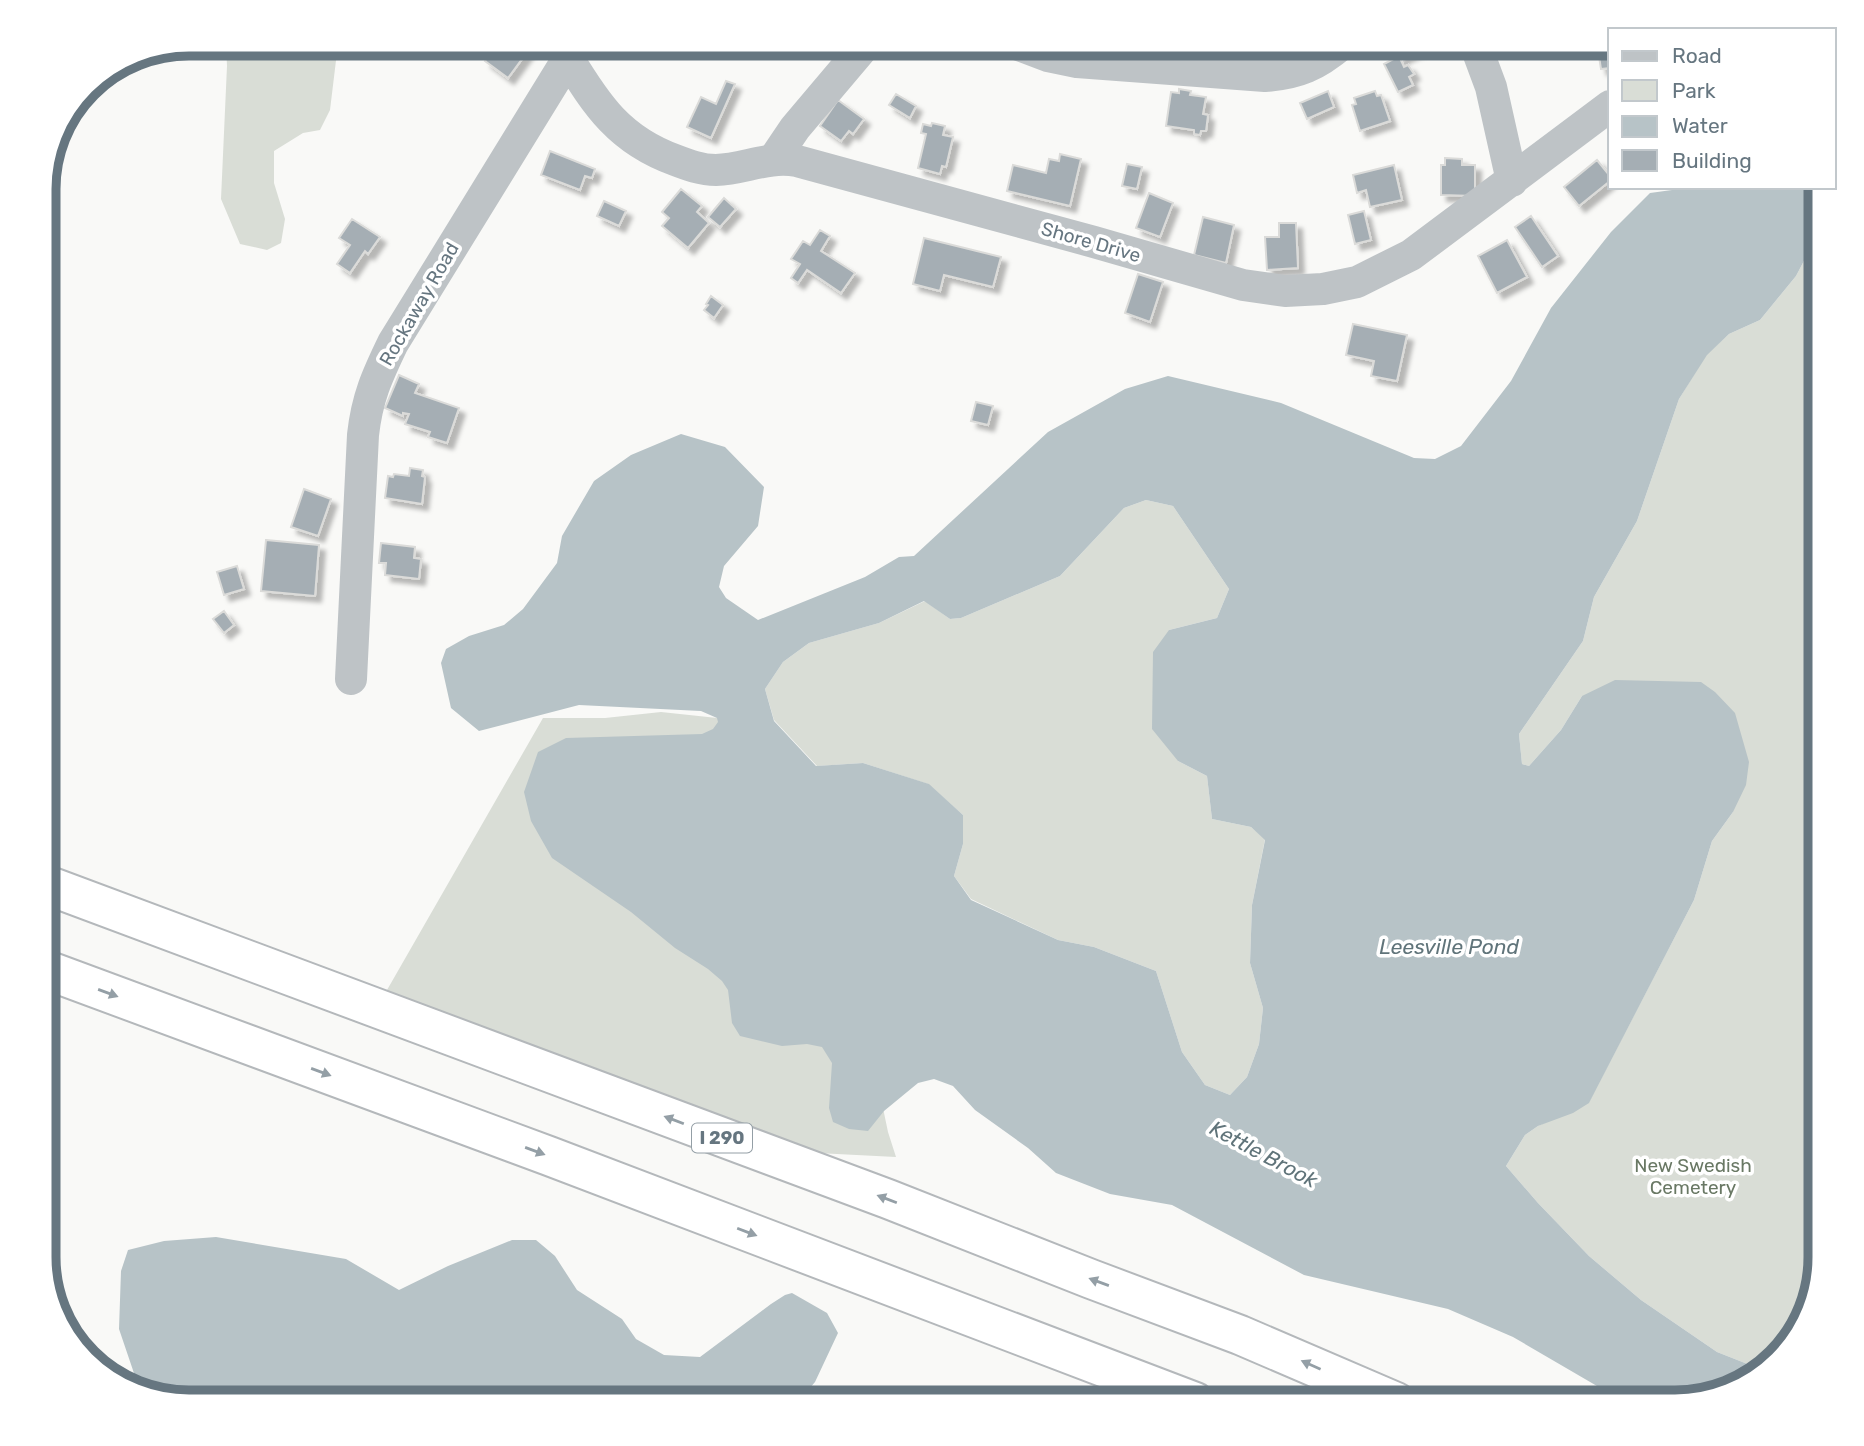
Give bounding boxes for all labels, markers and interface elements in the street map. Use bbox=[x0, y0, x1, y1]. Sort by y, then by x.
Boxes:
legend bbox=[1608, 28, 1836, 189]
text: Road bbox=[1672, 43, 1722, 68]
text: Park bbox=[1672, 78, 1716, 103]
text: Water bbox=[1672, 113, 1728, 138]
text: Building bbox=[1672, 148, 1752, 173]
street label: Shore Drive bbox=[1039, 217, 1143, 267]
street label: Rockaway Road bbox=[374, 238, 464, 370]
water label: Leesville Pond bbox=[1379, 934, 1519, 959]
one-way arrow bbox=[98, 987, 119, 998]
one-way arrow bbox=[311, 1066, 332, 1077]
one-way arrow bbox=[664, 1114, 685, 1125]
water label: Kettle Brook bbox=[1206, 1115, 1323, 1193]
road number: I 290 bbox=[692, 1124, 752, 1153]
one-way arrow bbox=[524, 1146, 545, 1157]
park label: New Swedish Cemetery bbox=[1634, 1154, 1752, 1199]
one-way arrow bbox=[877, 1193, 898, 1204]
one-way arrow bbox=[737, 1226, 758, 1237]
one-way arrow bbox=[1089, 1276, 1110, 1287]
one-way arrow bbox=[1301, 1359, 1321, 1371]

